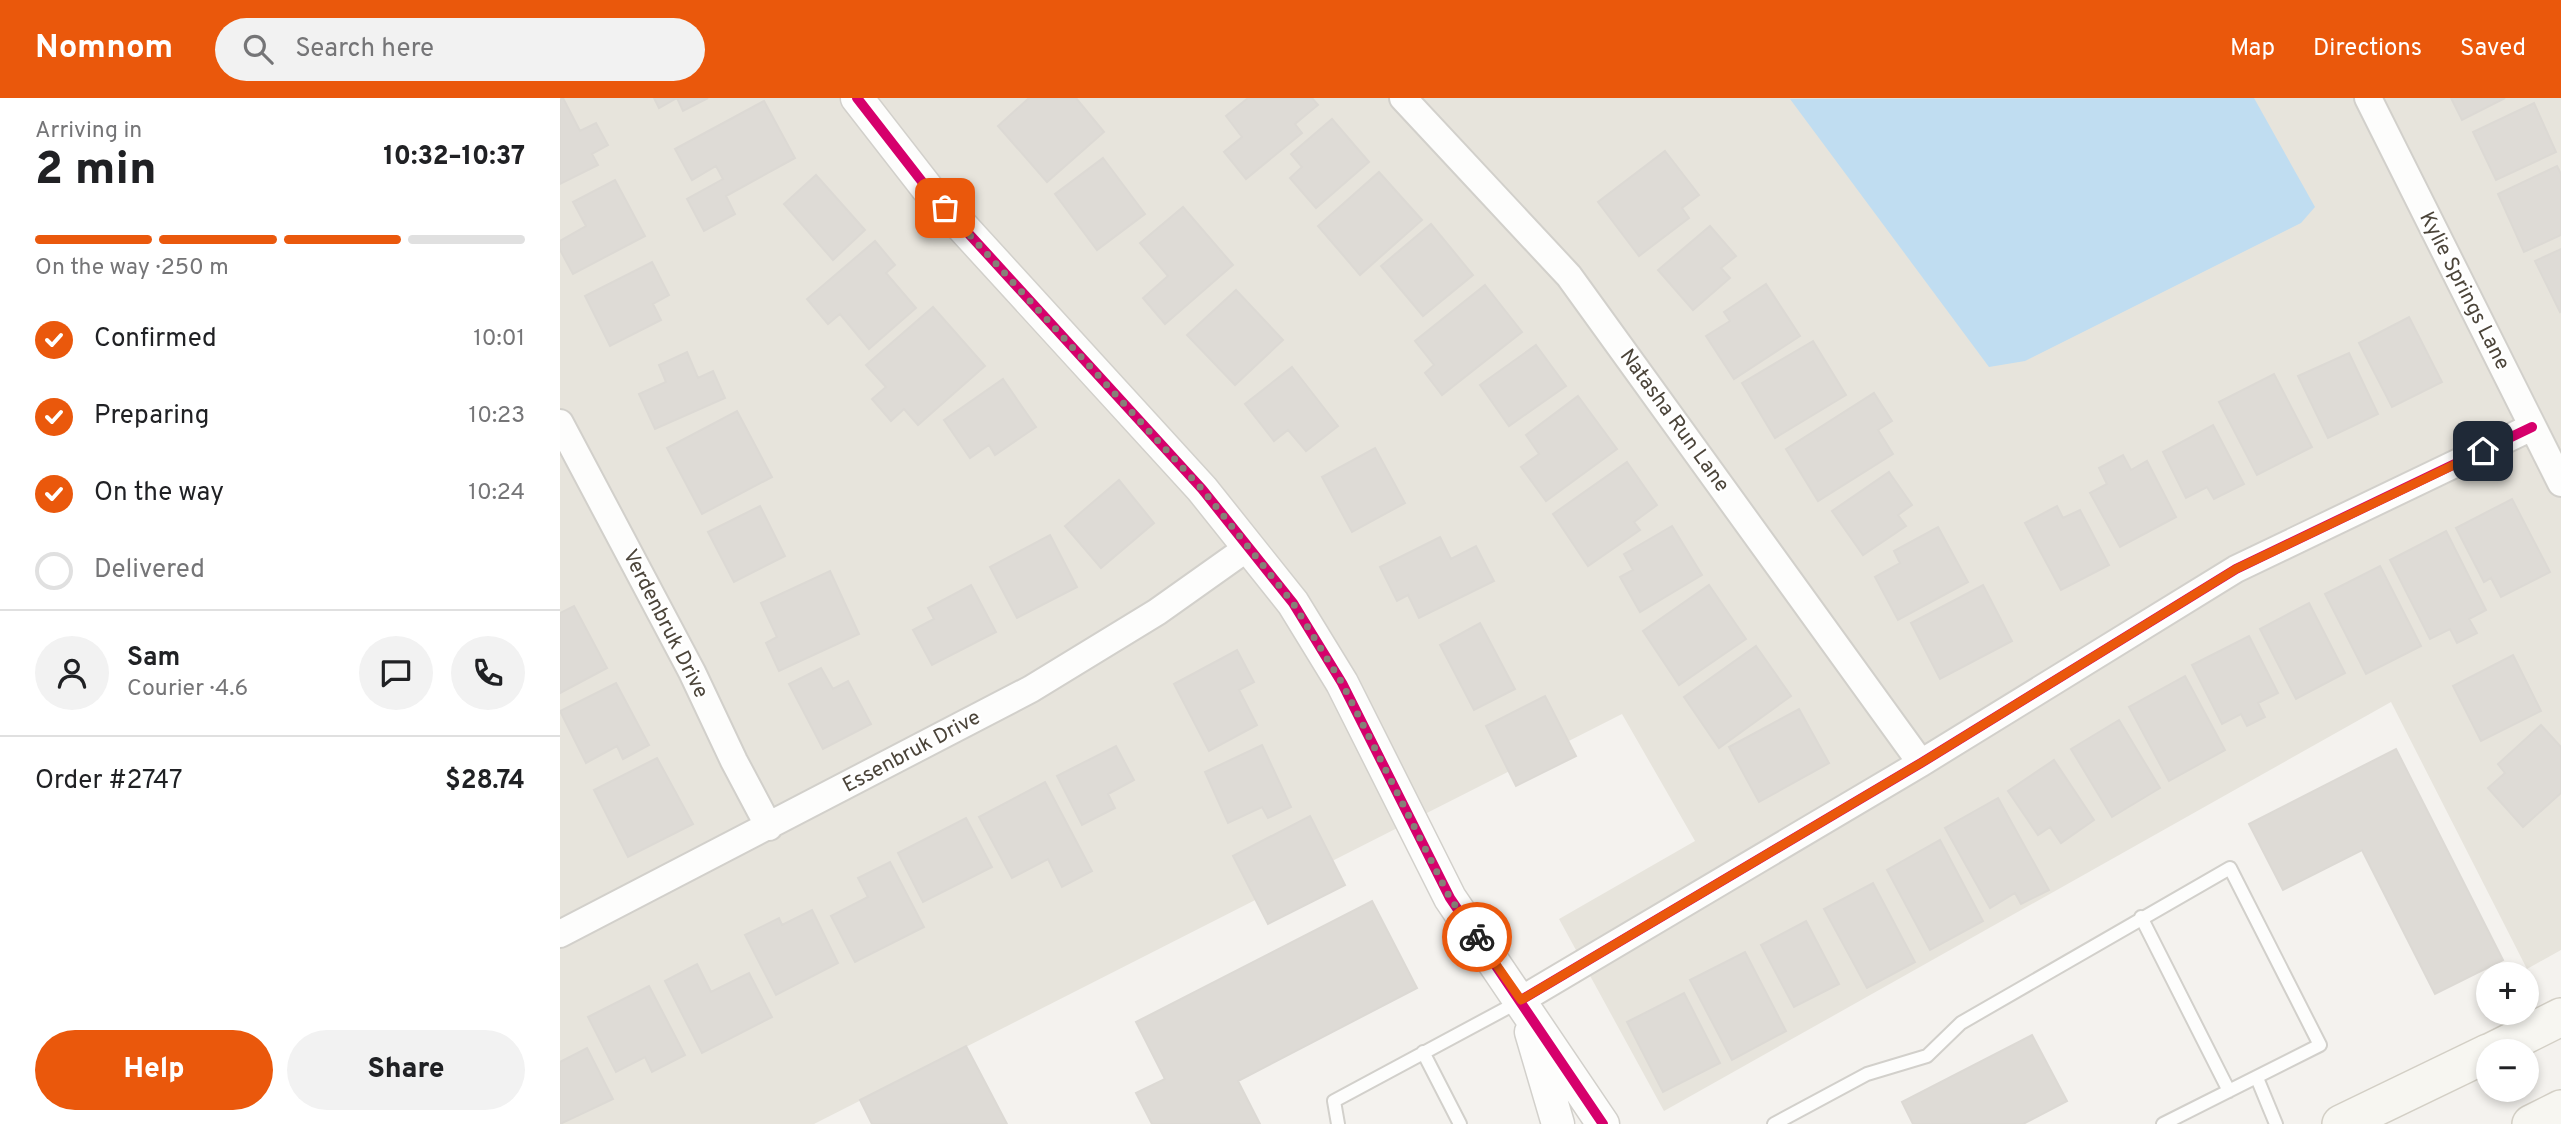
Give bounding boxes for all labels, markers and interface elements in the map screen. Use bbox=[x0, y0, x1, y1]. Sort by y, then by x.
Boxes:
search box bbox=[215, 18, 705, 81]
text: Nomnom bbox=[35, 28, 173, 70]
icon: search bbox=[239, 30, 277, 68]
text: Search here bbox=[295, 33, 434, 66]
text: Map bbox=[2230, 34, 2275, 64]
text: Directions bbox=[2313, 34, 2422, 64]
text: Saved bbox=[2460, 34, 2526, 64]
text: Arriving in bbox=[35, 117, 142, 146]
text: 10:32–10:37 bbox=[383, 141, 525, 174]
text: 2 min bbox=[35, 142, 157, 201]
pin bbox=[915, 178, 975, 238]
icon: bag bbox=[926, 189, 964, 227]
street label: Kylie Springs Lane bbox=[2412, 207, 2516, 375]
text: On the way · 250 m bbox=[35, 254, 229, 283]
icon: check bbox=[35, 321, 73, 359]
text: Confirmed bbox=[94, 323, 217, 356]
text: 10:01 bbox=[473, 325, 525, 354]
street label: Natasha Run Lane bbox=[1613, 344, 1735, 498]
icon: check bbox=[35, 398, 73, 436]
text: Preparing bbox=[94, 400, 209, 433]
text: 10:23 bbox=[469, 402, 525, 431]
pin bbox=[2453, 421, 2513, 481]
icon: home bbox=[2464, 432, 2502, 470]
icon: check bbox=[35, 475, 73, 513]
text: On the way bbox=[94, 477, 224, 510]
text: 10:24 bbox=[468, 479, 525, 508]
street label: Verdenbruk Drive bbox=[616, 545, 714, 703]
text: Delivered bbox=[94, 554, 205, 587]
button: person bbox=[35, 636, 109, 710]
button: chat bbox=[359, 636, 433, 710]
button: phone bbox=[451, 636, 525, 710]
text: Sam bbox=[127, 642, 180, 675]
text: Courier · 4.6 bbox=[127, 675, 248, 704]
street label: Essenbruk Drive bbox=[838, 704, 986, 800]
text: Order #2747 bbox=[35, 765, 182, 798]
text: $28.74 bbox=[445, 765, 525, 798]
courier bbox=[1442, 902, 1512, 972]
icon: bike bbox=[1458, 918, 1496, 956]
map controls bbox=[2476, 962, 2539, 1102]
button: + bbox=[2476, 962, 2539, 1025]
button: Help bbox=[35, 1030, 273, 1110]
button: Share bbox=[287, 1030, 525, 1110]
button: − bbox=[2476, 1039, 2539, 1102]

